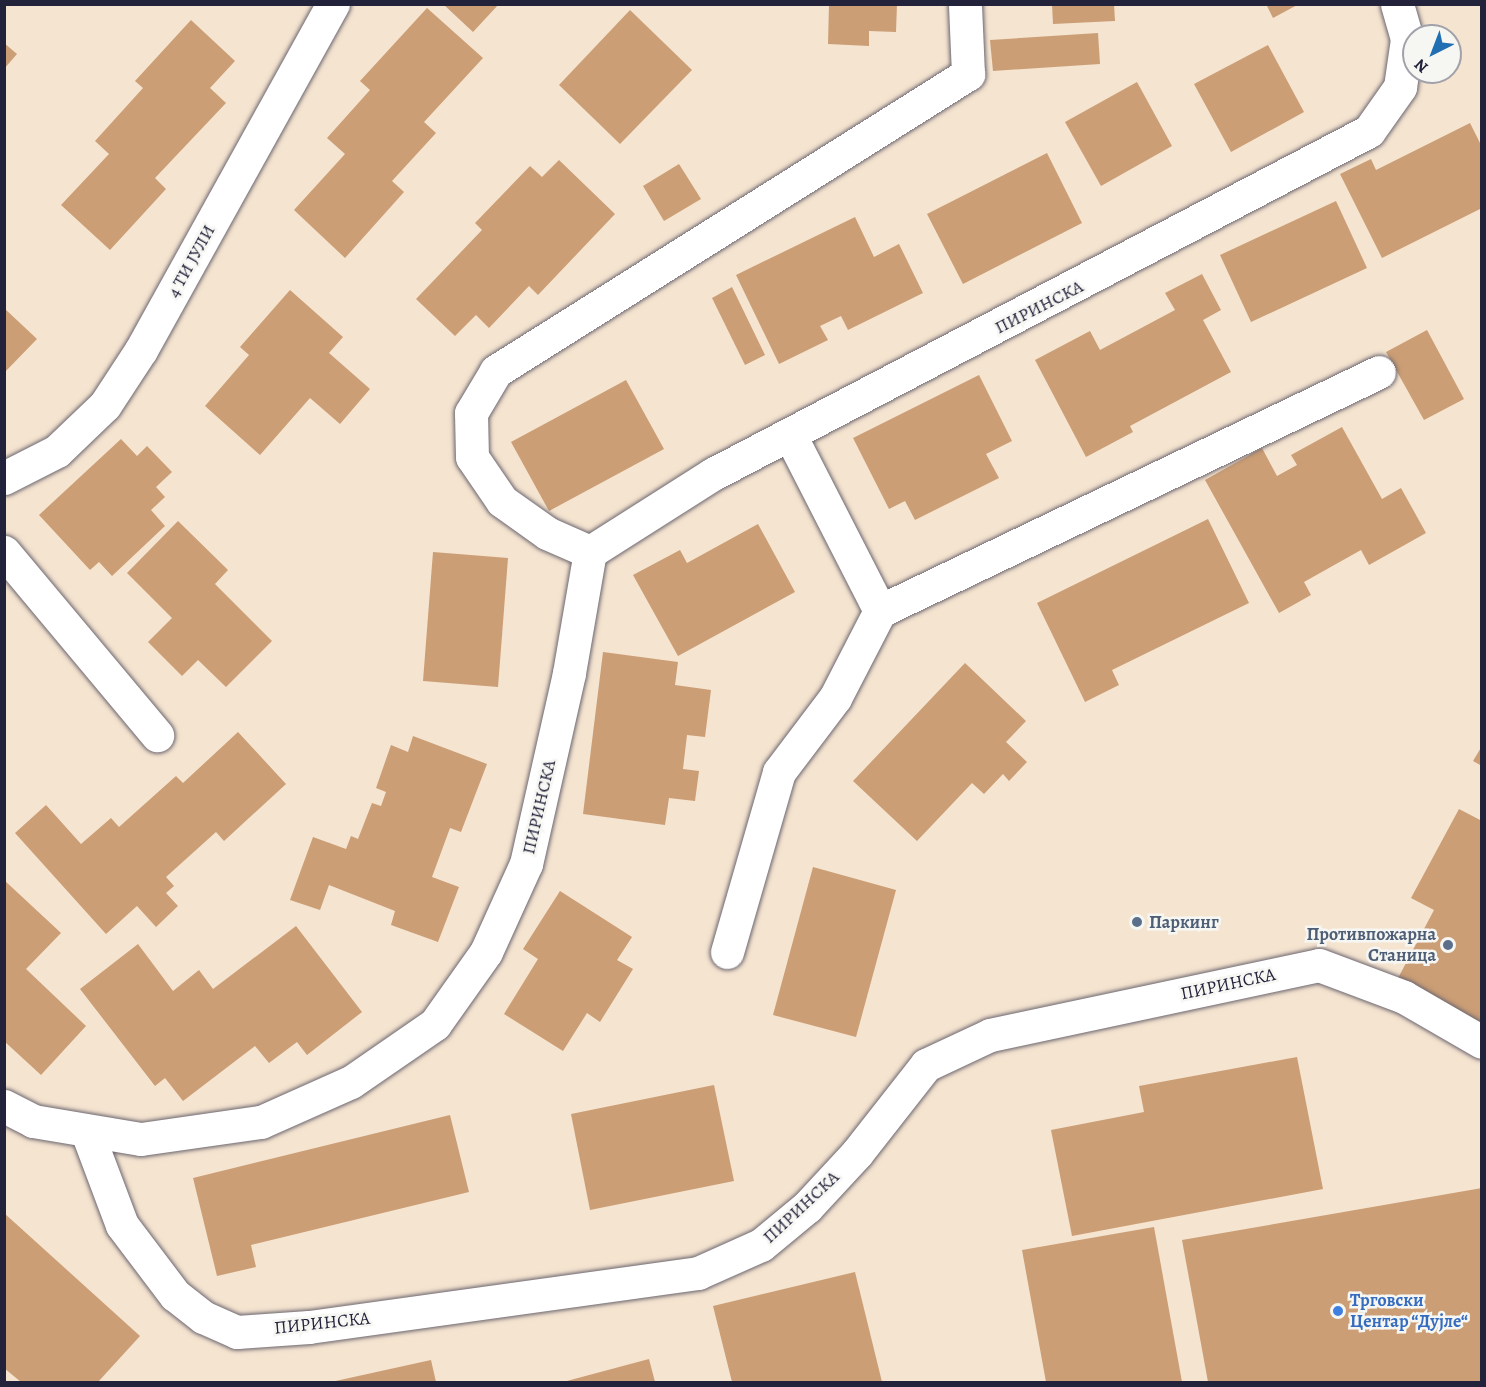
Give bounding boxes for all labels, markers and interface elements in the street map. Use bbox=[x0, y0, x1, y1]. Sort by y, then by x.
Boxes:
north arrow bbox=[1402, 24, 1462, 84]
text: N bbox=[1410, 54, 1433, 78]
street label: 4 ТИ ЈУЛИ bbox=[162, 221, 220, 301]
street label: ПИРИНСКА bbox=[991, 276, 1087, 338]
street label: ПИРИНСКА bbox=[518, 758, 560, 856]
place label: Паркинг bbox=[1149, 911, 1219, 933]
marker: Паркинг bbox=[1130, 915, 1144, 929]
place label: Противпожарна Станица bbox=[1306, 924, 1436, 966]
marker: Противпожарна Станица bbox=[1441, 938, 1455, 952]
street label: ПИРИНСКА bbox=[1179, 963, 1277, 1005]
street label: ПИРИНСКА bbox=[758, 1166, 844, 1248]
place label: Трговски Центар “Дујле“ bbox=[1350, 1290, 1468, 1332]
marker: Трговски Центар “Дујле“ bbox=[1331, 1304, 1345, 1318]
street label: ПИРИНСКА bbox=[273, 1307, 371, 1339]

